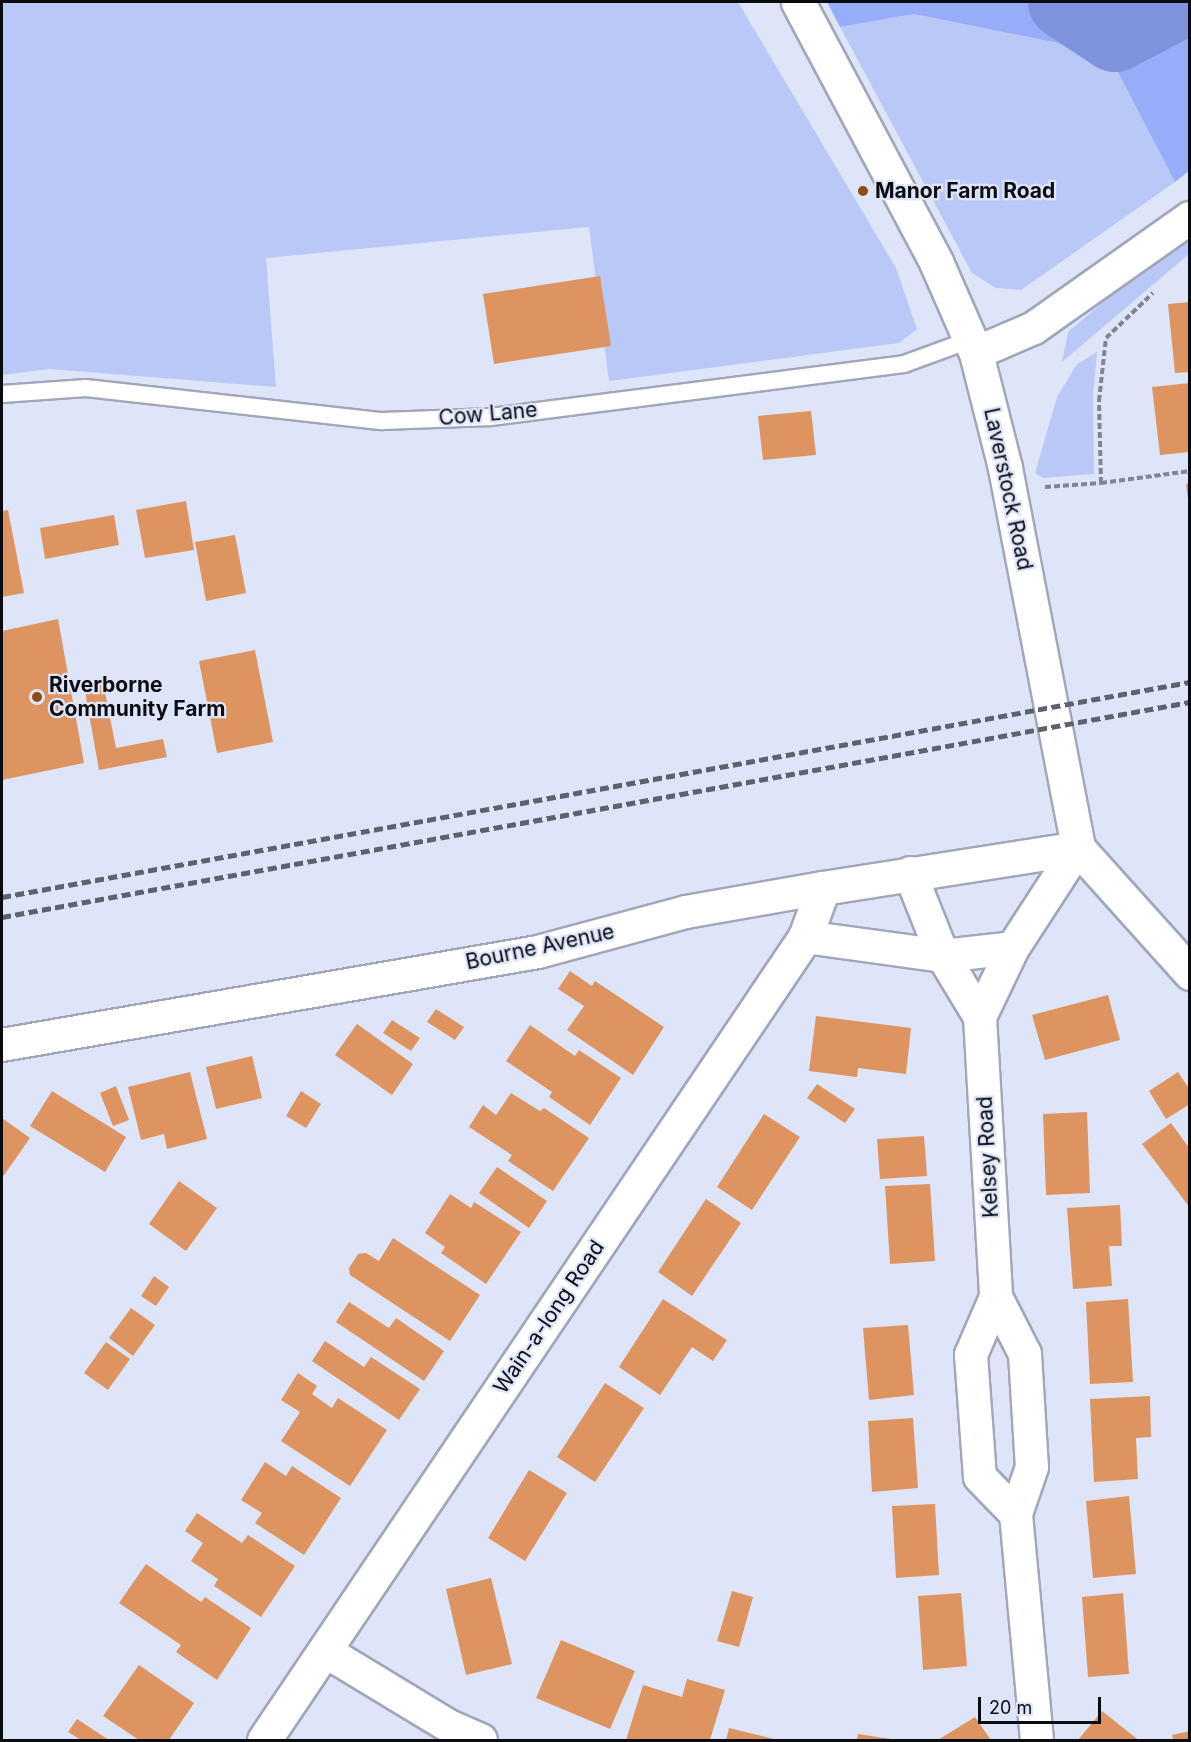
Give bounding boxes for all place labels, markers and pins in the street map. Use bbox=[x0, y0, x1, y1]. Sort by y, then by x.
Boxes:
place label: Manor Farm Road bbox=[875, 178, 1055, 204]
marker: Manor Farm Road bbox=[856, 184, 870, 198]
place label: Riverborne Community Farm bbox=[49, 672, 225, 722]
marker: Riverborne Community Farm bbox=[30, 690, 44, 704]

